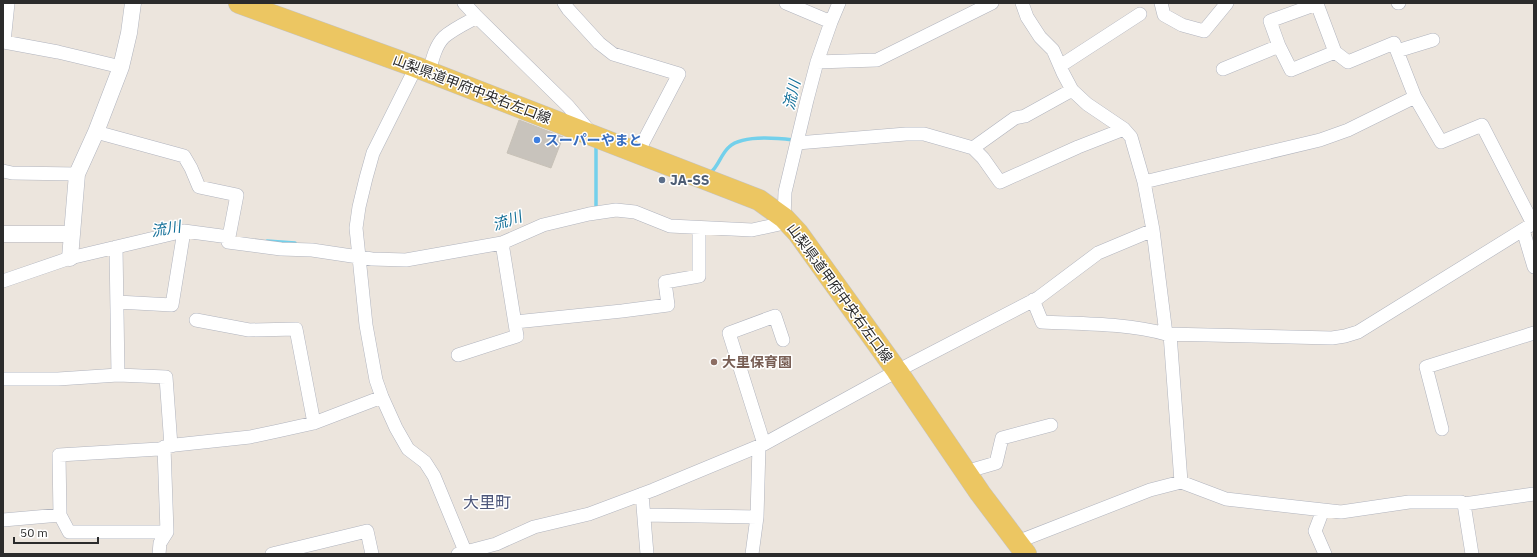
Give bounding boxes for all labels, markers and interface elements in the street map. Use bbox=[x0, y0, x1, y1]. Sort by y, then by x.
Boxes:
street label: 山梨県道甲府中央右左口線 bbox=[390, 50, 554, 128]
water label: 流川 bbox=[779, 76, 805, 112]
place label: スーパーやまと bbox=[545, 131, 643, 149]
marker: スーパーやまと bbox=[532, 135, 542, 145]
place label: JA-SS bbox=[670, 171, 710, 189]
marker: JA-SS bbox=[657, 175, 667, 185]
water label: 流川 bbox=[490, 206, 526, 234]
water label: 流川 bbox=[149, 216, 184, 240]
street label: 山梨県道甲府中央右左口線 bbox=[783, 220, 897, 366]
place label: 大里保育園 bbox=[722, 353, 792, 371]
marker: 大里保育園 bbox=[709, 357, 719, 367]
district label: 大里町 bbox=[463, 492, 511, 512]
scale bar bbox=[14, 519, 98, 545]
text: 50 m bbox=[20, 525, 48, 540]

